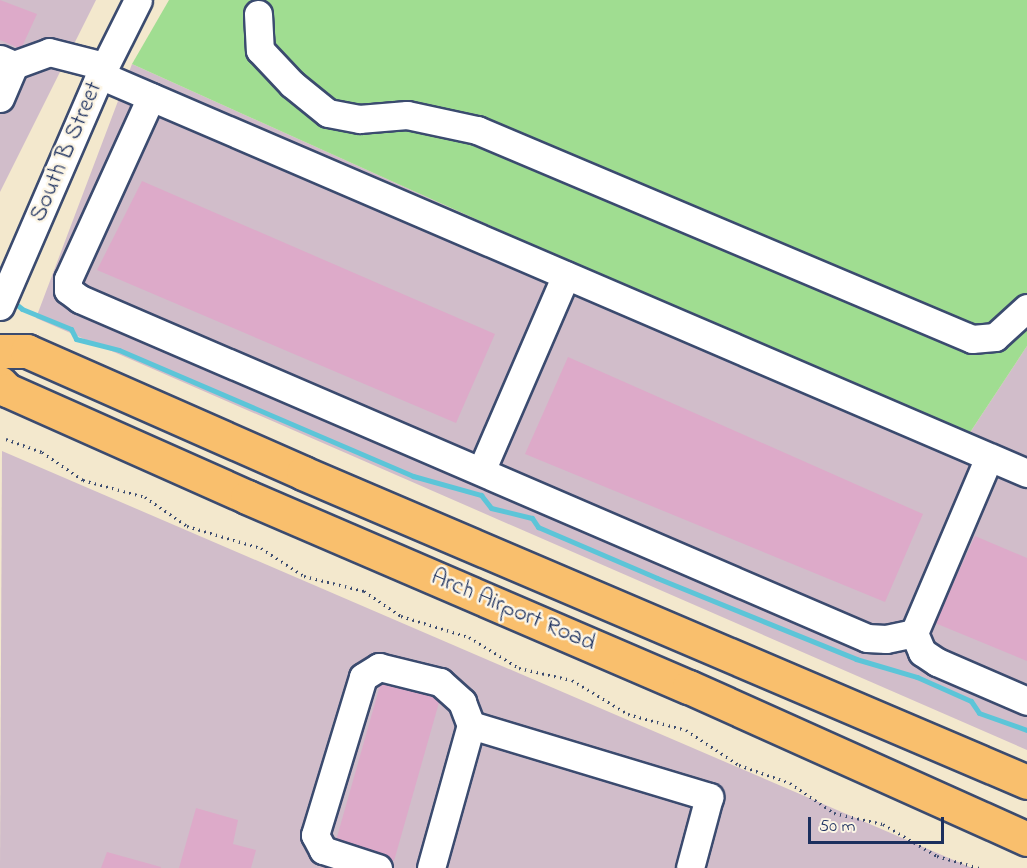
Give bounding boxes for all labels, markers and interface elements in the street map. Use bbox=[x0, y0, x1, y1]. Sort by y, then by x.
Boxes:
street label: South B Street bbox=[25, 78, 109, 226]
street label: Arch Airport Road bbox=[426, 563, 600, 659]
scale bar bbox=[811, 805, 948, 843]
text: 50 m bbox=[819, 814, 856, 840]

